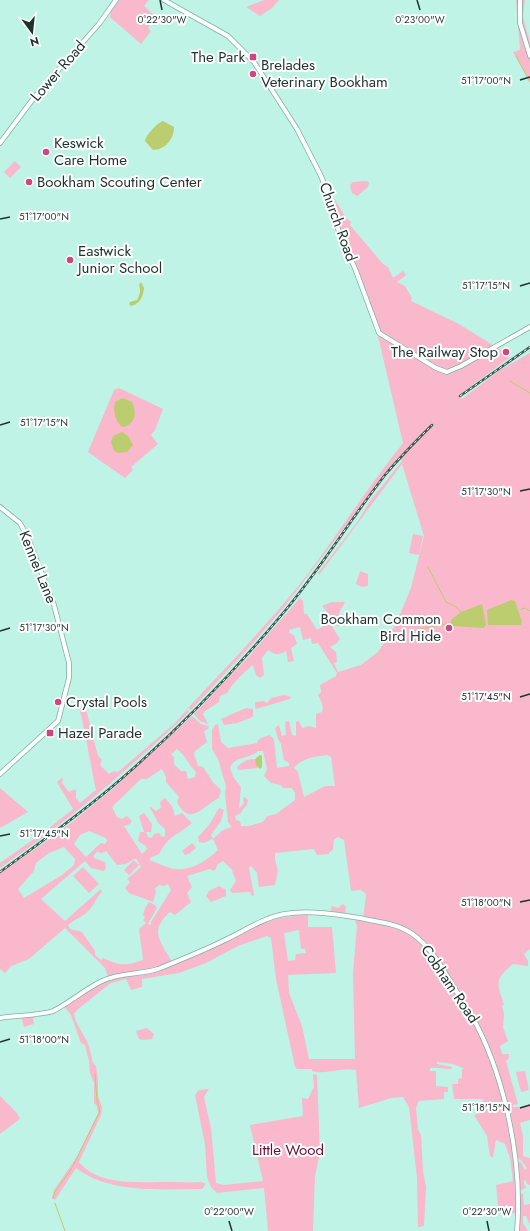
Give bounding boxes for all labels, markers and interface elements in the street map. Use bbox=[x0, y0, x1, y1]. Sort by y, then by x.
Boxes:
north arrow bbox=[12, 12, 52, 52]
text: 0°22'30"W bbox=[137, 12, 187, 27]
text: 0°23'00"W bbox=[395, 12, 445, 27]
text: N bbox=[28, 33, 41, 51]
street label: Lower Road bbox=[25, 36, 91, 106]
place label: The Park bbox=[191, 46, 245, 68]
marker: The Park bbox=[248, 52, 258, 62]
place label: Brelades Veterinary Bookham bbox=[261, 54, 388, 93]
marker: Brelades Veterinary Bookham bbox=[248, 69, 258, 79]
text: 51°17'00"N bbox=[461, 73, 511, 88]
place label: Keswick Care Home bbox=[54, 132, 127, 171]
marker: Keswick Care Home bbox=[41, 147, 51, 157]
place label: Bookham Scouting Center bbox=[37, 171, 203, 193]
marker: Bookham Scouting Center bbox=[24, 177, 34, 187]
street label: Church Road bbox=[313, 179, 363, 265]
text: 51°17'00"N bbox=[19, 209, 69, 224]
place label: Eastwick Junior School bbox=[76, 240, 162, 279]
marker: Eastwick Junior School bbox=[65, 255, 75, 265]
text: 51°17'15"N bbox=[462, 278, 510, 293]
place label: The Railway Stop bbox=[391, 341, 498, 363]
marker: The Railway Stop bbox=[501, 347, 511, 357]
text: 51°17'15"N bbox=[20, 415, 68, 430]
text: 51°17'30"N bbox=[461, 484, 511, 499]
street label: Kennel Lane bbox=[13, 527, 63, 607]
place label: Bookham Common Bird Hide bbox=[320, 608, 441, 647]
text: 51°17'30"N bbox=[19, 620, 69, 635]
marker: Bookham Common Bird Hide bbox=[444, 623, 454, 633]
text: 51°17'45"N bbox=[461, 689, 511, 704]
place label: Crystal Pools bbox=[66, 691, 147, 713]
marker: Crystal Pools bbox=[53, 697, 63, 707]
place label: Hazel Parade bbox=[58, 722, 142, 744]
marker: Hazel Parade bbox=[45, 728, 55, 738]
text: 51°17'45"N bbox=[19, 826, 69, 841]
text: 51°18'00"N bbox=[461, 895, 511, 910]
street label: Cobham Road bbox=[416, 940, 484, 1028]
text: 51°18'00"N bbox=[19, 1032, 69, 1047]
text: 51°18'15"N bbox=[462, 1100, 510, 1115]
park label: Little Wood bbox=[252, 1139, 324, 1161]
text: 0°22'00"W bbox=[204, 1204, 254, 1219]
text: 0°22'30"W bbox=[462, 1204, 512, 1219]

